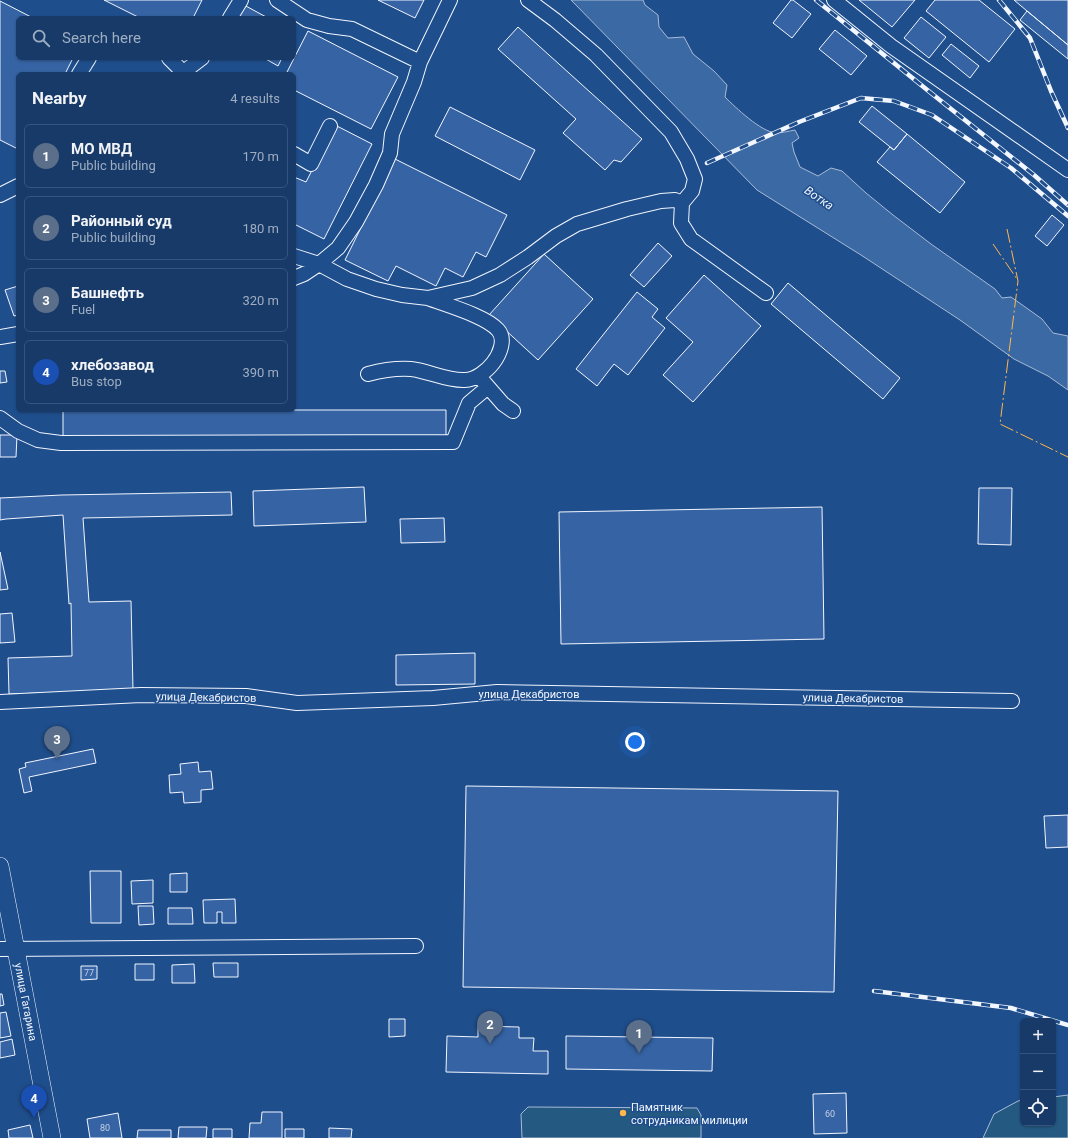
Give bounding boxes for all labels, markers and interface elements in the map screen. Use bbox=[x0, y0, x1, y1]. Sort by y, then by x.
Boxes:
search box bbox=[16, 16, 296, 60]
icon: search bbox=[30, 27, 52, 49]
text: Search here bbox=[62, 29, 141, 47]
text: Nearby bbox=[32, 88, 87, 108]
text: 4 results bbox=[230, 91, 280, 106]
text: МО МВД bbox=[71, 140, 132, 158]
text: 1 bbox=[42, 149, 50, 164]
text: 170 m bbox=[242, 149, 279, 164]
text: Public building bbox=[71, 158, 156, 173]
water label: Вотка bbox=[802, 183, 836, 213]
text: Районный суд bbox=[71, 212, 172, 230]
text: 2 bbox=[42, 221, 50, 236]
text: 180 m bbox=[242, 221, 279, 236]
text: Public building bbox=[71, 230, 156, 245]
text: Башнефть bbox=[71, 284, 144, 302]
text: 3 bbox=[42, 293, 50, 308]
text: 320 m bbox=[242, 293, 279, 308]
text: Fuel bbox=[71, 302, 95, 317]
text: хлебозавод bbox=[71, 356, 154, 374]
text: 4 bbox=[42, 365, 50, 380]
text: 390 m bbox=[242, 365, 279, 380]
text: Bus stop bbox=[71, 374, 122, 389]
street label: улица Декабристов bbox=[479, 688, 579, 701]
street label: улица Декабристов bbox=[155, 690, 257, 705]
street label: улица Декабристов bbox=[802, 691, 904, 706]
pin: 3 bbox=[44, 726, 70, 759]
your location bbox=[625, 732, 645, 752]
street label: улица Гагарина bbox=[12, 962, 39, 1042]
house number: 77 bbox=[84, 968, 94, 978]
pin: 2 bbox=[477, 1011, 503, 1044]
map controls bbox=[1020, 1018, 1056, 1126]
button: + bbox=[1020, 1018, 1056, 1054]
pin: 1 bbox=[626, 1020, 652, 1053]
button: − bbox=[1020, 1054, 1056, 1090]
pin: 4 bbox=[21, 1085, 47, 1118]
button: locate bbox=[1020, 1090, 1056, 1126]
place label: Памятник сотрудникам милиции bbox=[631, 1101, 748, 1127]
marker: Памятник сотрудникам милиции bbox=[618, 1108, 628, 1118]
house number: 60 bbox=[825, 1109, 835, 1119]
house number: 80 bbox=[100, 1123, 110, 1133]

